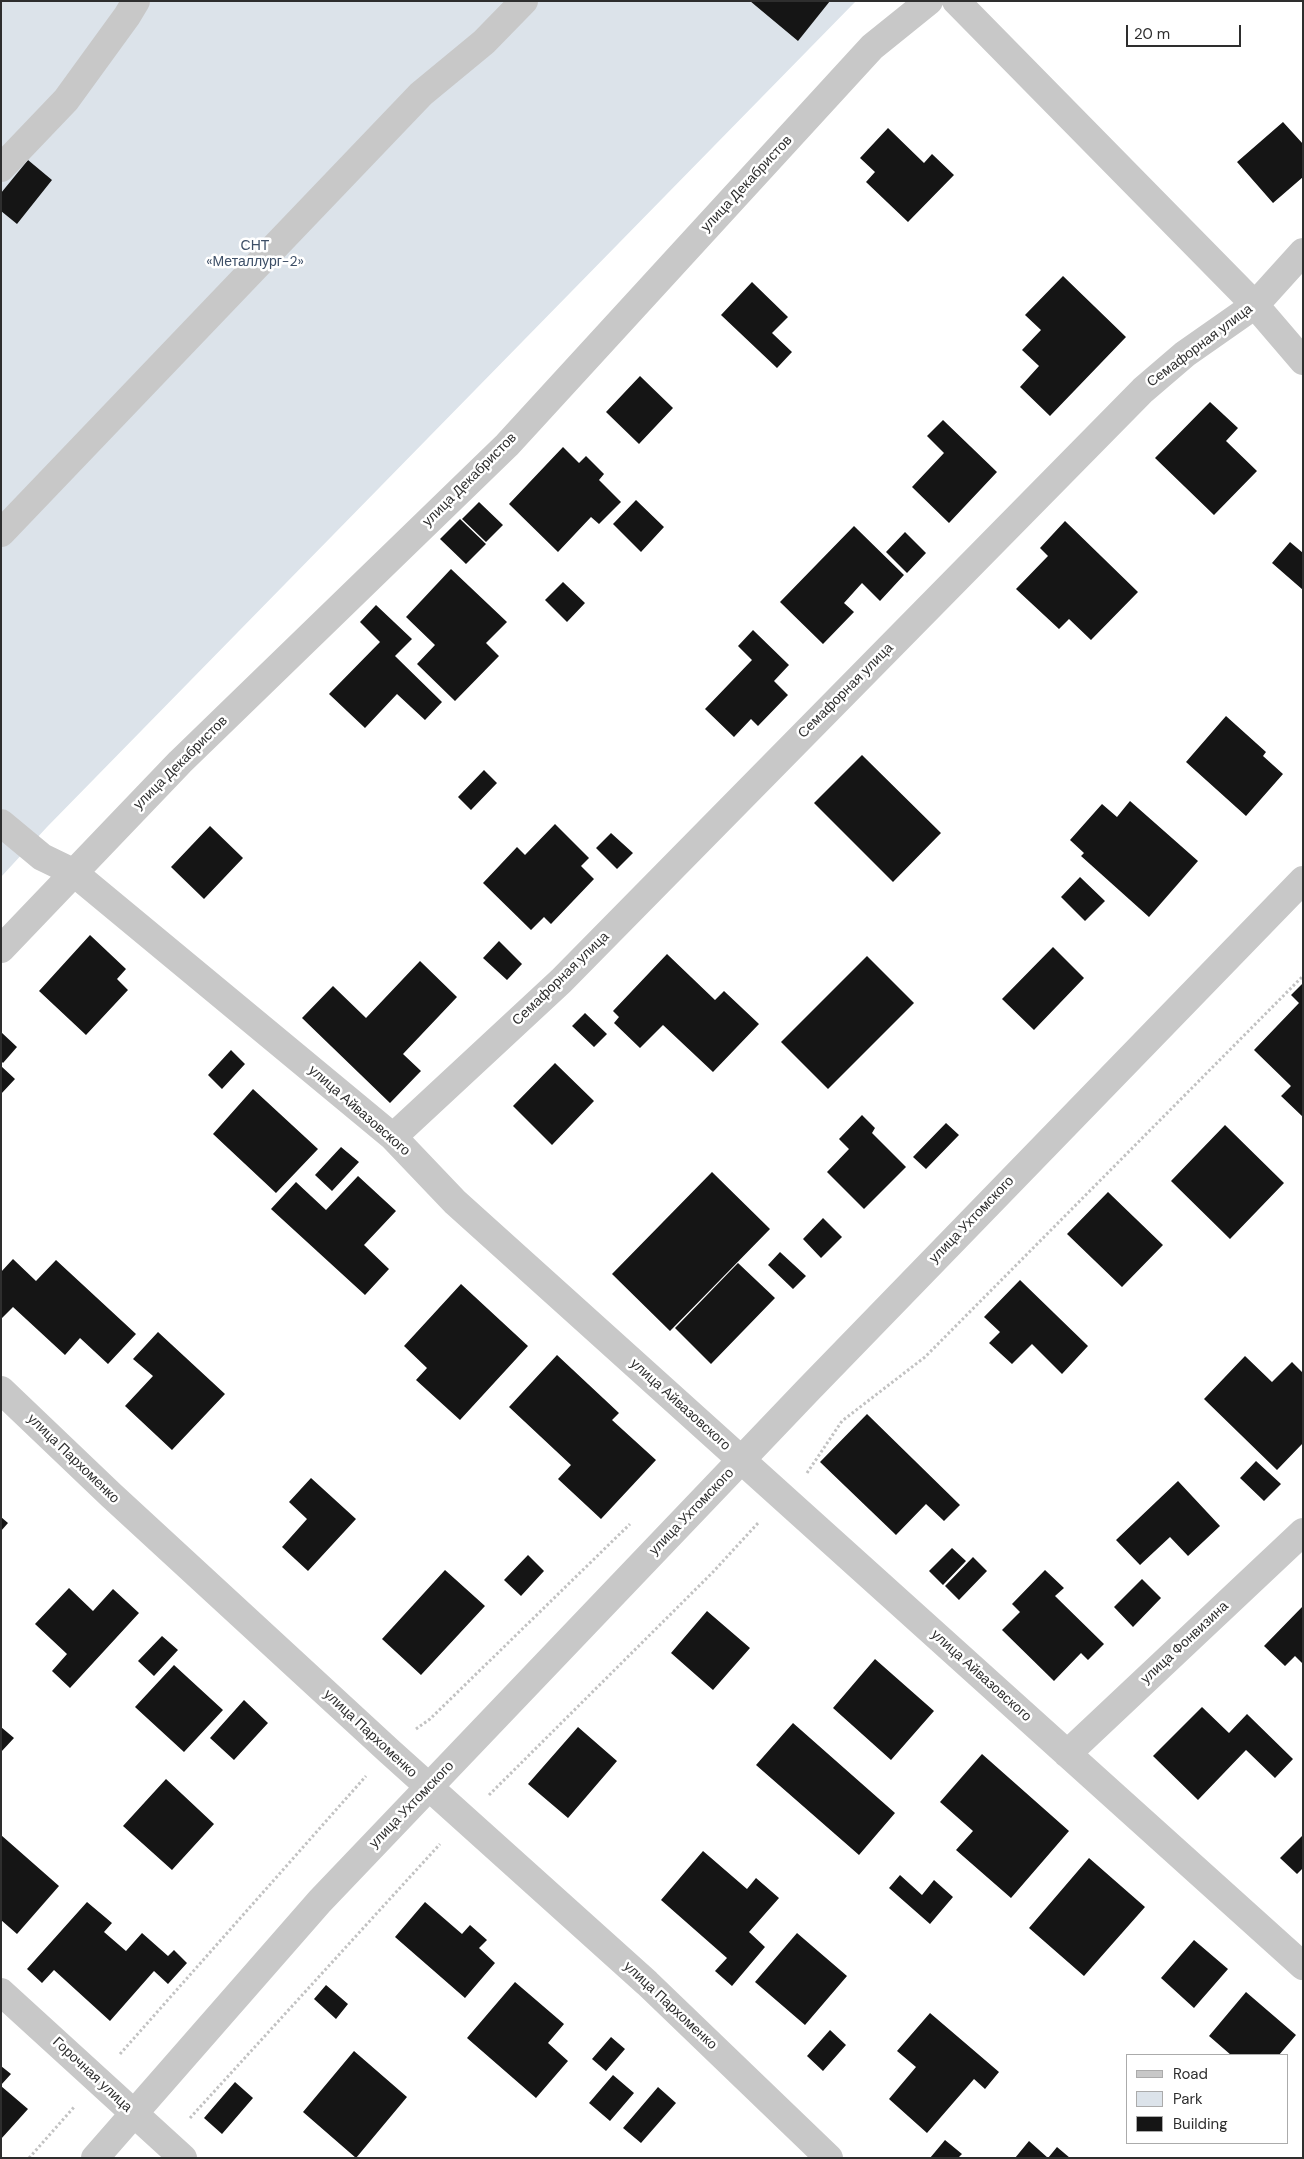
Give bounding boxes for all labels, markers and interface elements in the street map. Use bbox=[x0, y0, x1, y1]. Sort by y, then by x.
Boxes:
scale bar bbox=[1129, 15, 1244, 47]
text: 20 m bbox=[1134, 24, 1170, 44]
street label: улица Декабристов bbox=[698, 132, 796, 236]
park label: СНТ «Металлург-2» bbox=[206, 238, 304, 270]
street label: Семафорная улица bbox=[1144, 301, 1256, 391]
street label: улица Декабристов bbox=[420, 430, 520, 530]
street label: Семафорная улица bbox=[795, 640, 897, 742]
street label: улица Декабристов bbox=[131, 713, 231, 813]
street label: Семафорная улица bbox=[509, 929, 613, 1029]
street label: улица Айвазовского bbox=[305, 1062, 413, 1160]
street label: улица Ухтомского bbox=[926, 1173, 1018, 1267]
street label: улица Айвазовского bbox=[626, 1356, 734, 1454]
street label: улица Пархоменко bbox=[23, 1411, 123, 1507]
street label: улица Ухтомского bbox=[646, 1465, 738, 1559]
street label: улица Фонвизина bbox=[1138, 1598, 1232, 1688]
street label: улица Айвазовского bbox=[927, 1627, 1035, 1725]
street label: улица Пархоменко bbox=[320, 1686, 420, 1782]
street label: улица Ухтомского bbox=[366, 1758, 458, 1852]
street label: улица Пархоменко bbox=[620, 1958, 720, 2054]
street label: Горочная улица bbox=[49, 2034, 135, 2116]
legend bbox=[1126, 2054, 1289, 2144]
text: Road bbox=[1173, 2064, 1208, 2084]
text: Park bbox=[1173, 2089, 1203, 2109]
text: Building bbox=[1173, 2114, 1228, 2134]

